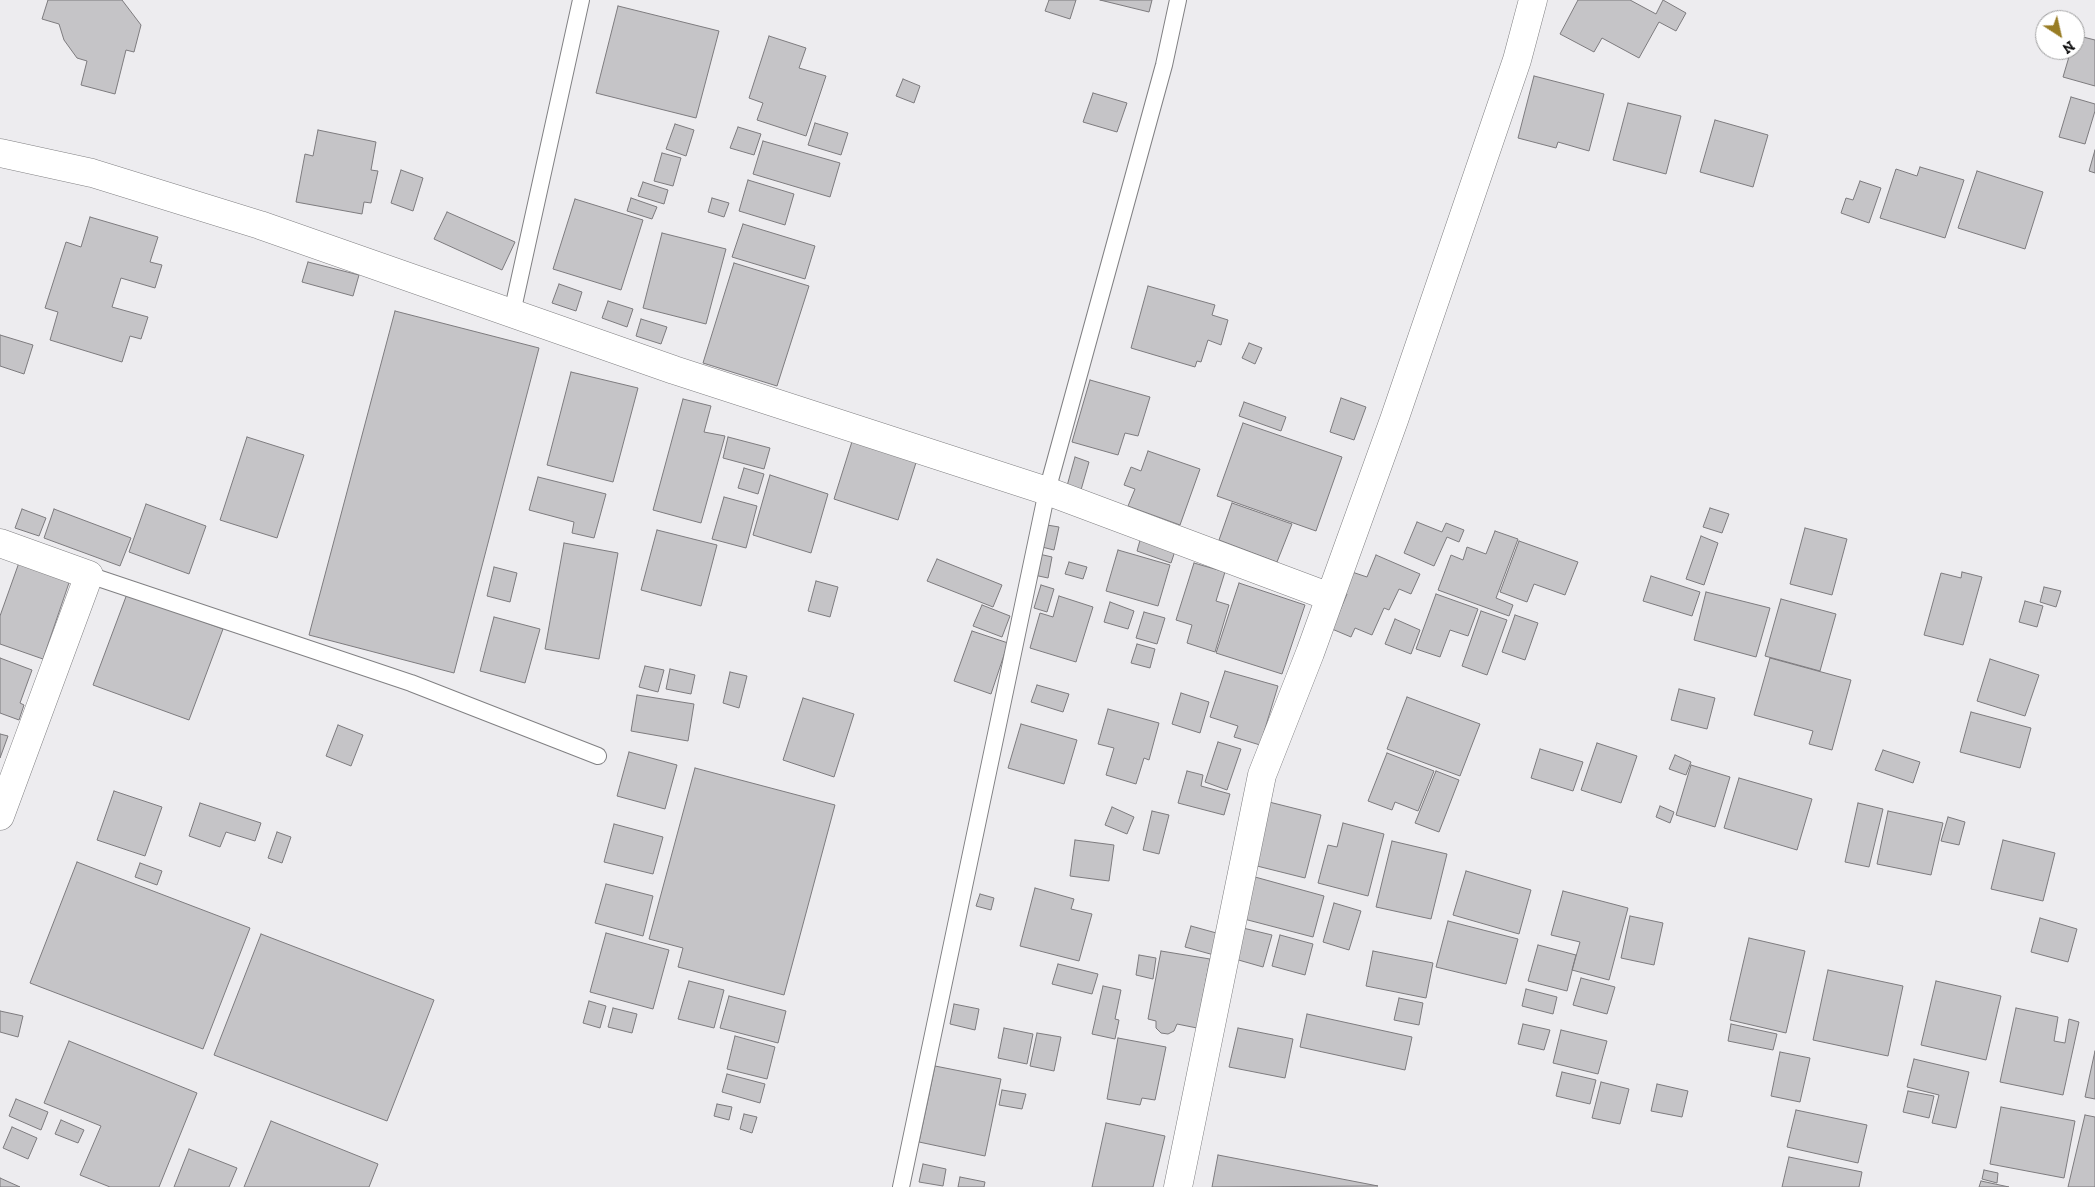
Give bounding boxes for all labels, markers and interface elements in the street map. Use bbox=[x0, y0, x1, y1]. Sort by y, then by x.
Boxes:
north arrow bbox=[2035, 10, 2085, 60]
text: N bbox=[2059, 37, 2078, 57]

